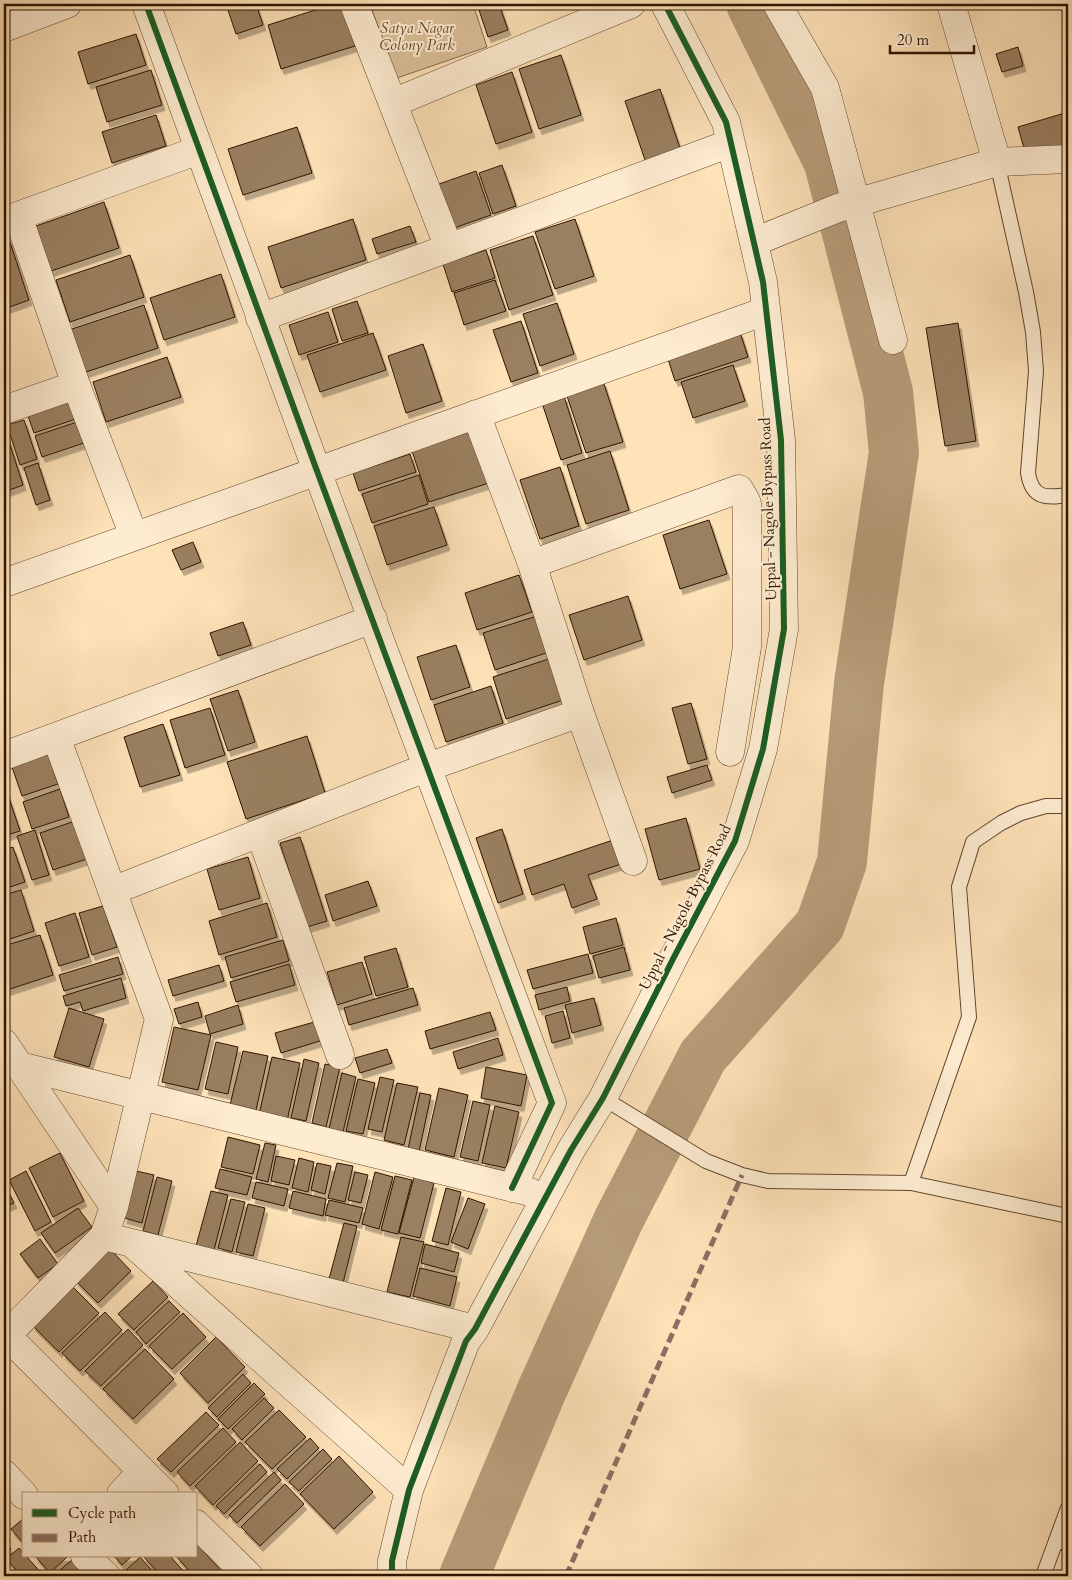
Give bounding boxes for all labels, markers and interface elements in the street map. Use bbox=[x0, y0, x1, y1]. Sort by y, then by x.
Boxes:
park label: Satya Nagar Colony Park bbox=[379, 18, 455, 55]
scale bar bbox=[890, 22, 973, 54]
text: 20 m bbox=[897, 30, 929, 50]
street label: Uppal - Nagole Bypass Road bbox=[755, 417, 781, 601]
street label: Uppal - Nagole Bypass Road bbox=[634, 821, 736, 993]
legend bbox=[22, 1492, 198, 1558]
text: Cycle path bbox=[68, 1503, 137, 1523]
text: Path bbox=[68, 1527, 97, 1547]

